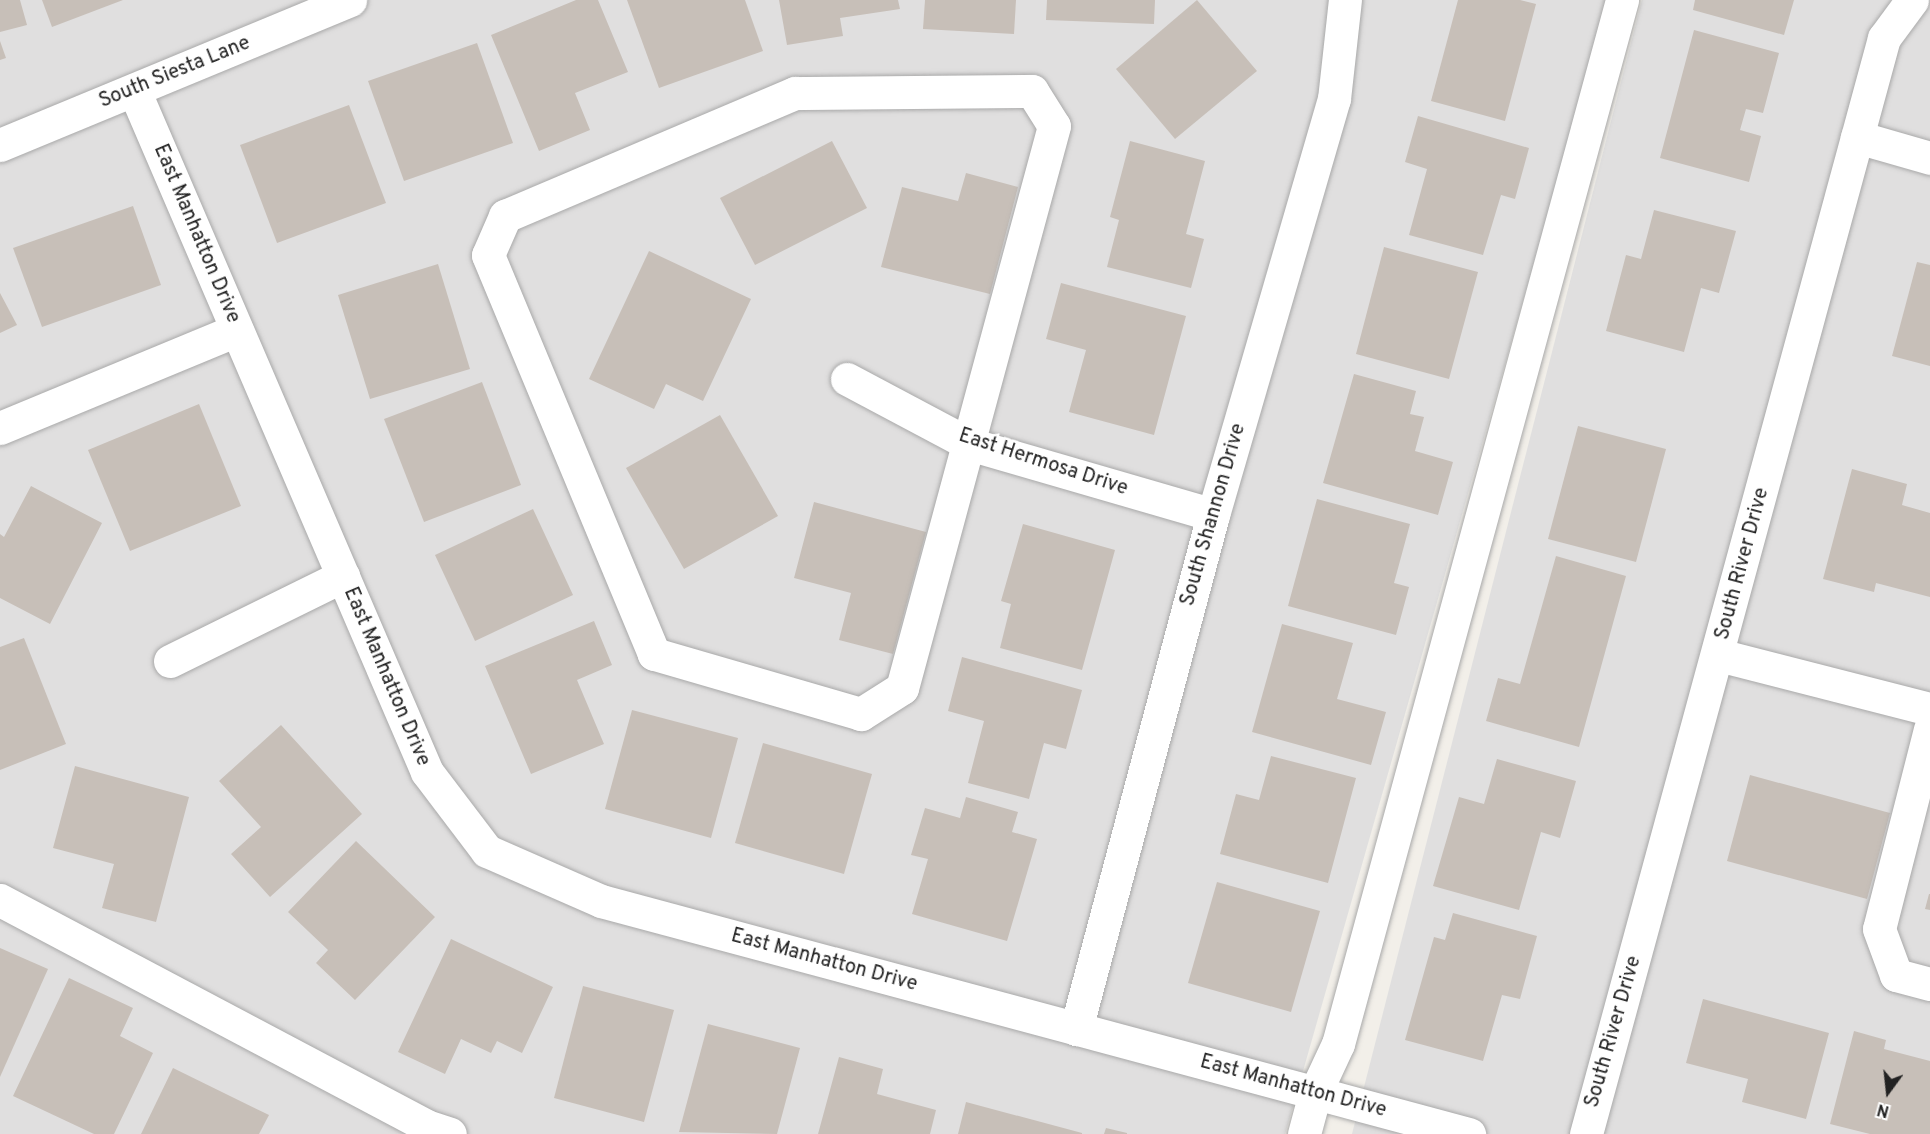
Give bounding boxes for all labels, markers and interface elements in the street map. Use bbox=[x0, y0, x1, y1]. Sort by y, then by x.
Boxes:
street label: South Siesta Lane bbox=[96, 32, 254, 114]
street label: East Manhatton Drive bbox=[147, 141, 245, 327]
street label: South Shannon Drive bbox=[1176, 421, 1252, 609]
street label: East Hermosa Drive bbox=[955, 424, 1131, 502]
street label: South River Drive bbox=[1711, 485, 1775, 643]
street label: East Manhatton Drive bbox=[337, 584, 435, 770]
street label: East Manhatton Drive bbox=[728, 925, 920, 997]
street label: South River Drive bbox=[1581, 953, 1647, 1111]
street label: East Manhatton Drive bbox=[1197, 1051, 1389, 1123]
north arrow bbox=[1858, 1062, 1918, 1122]
text: N bbox=[1875, 1098, 1891, 1121]

